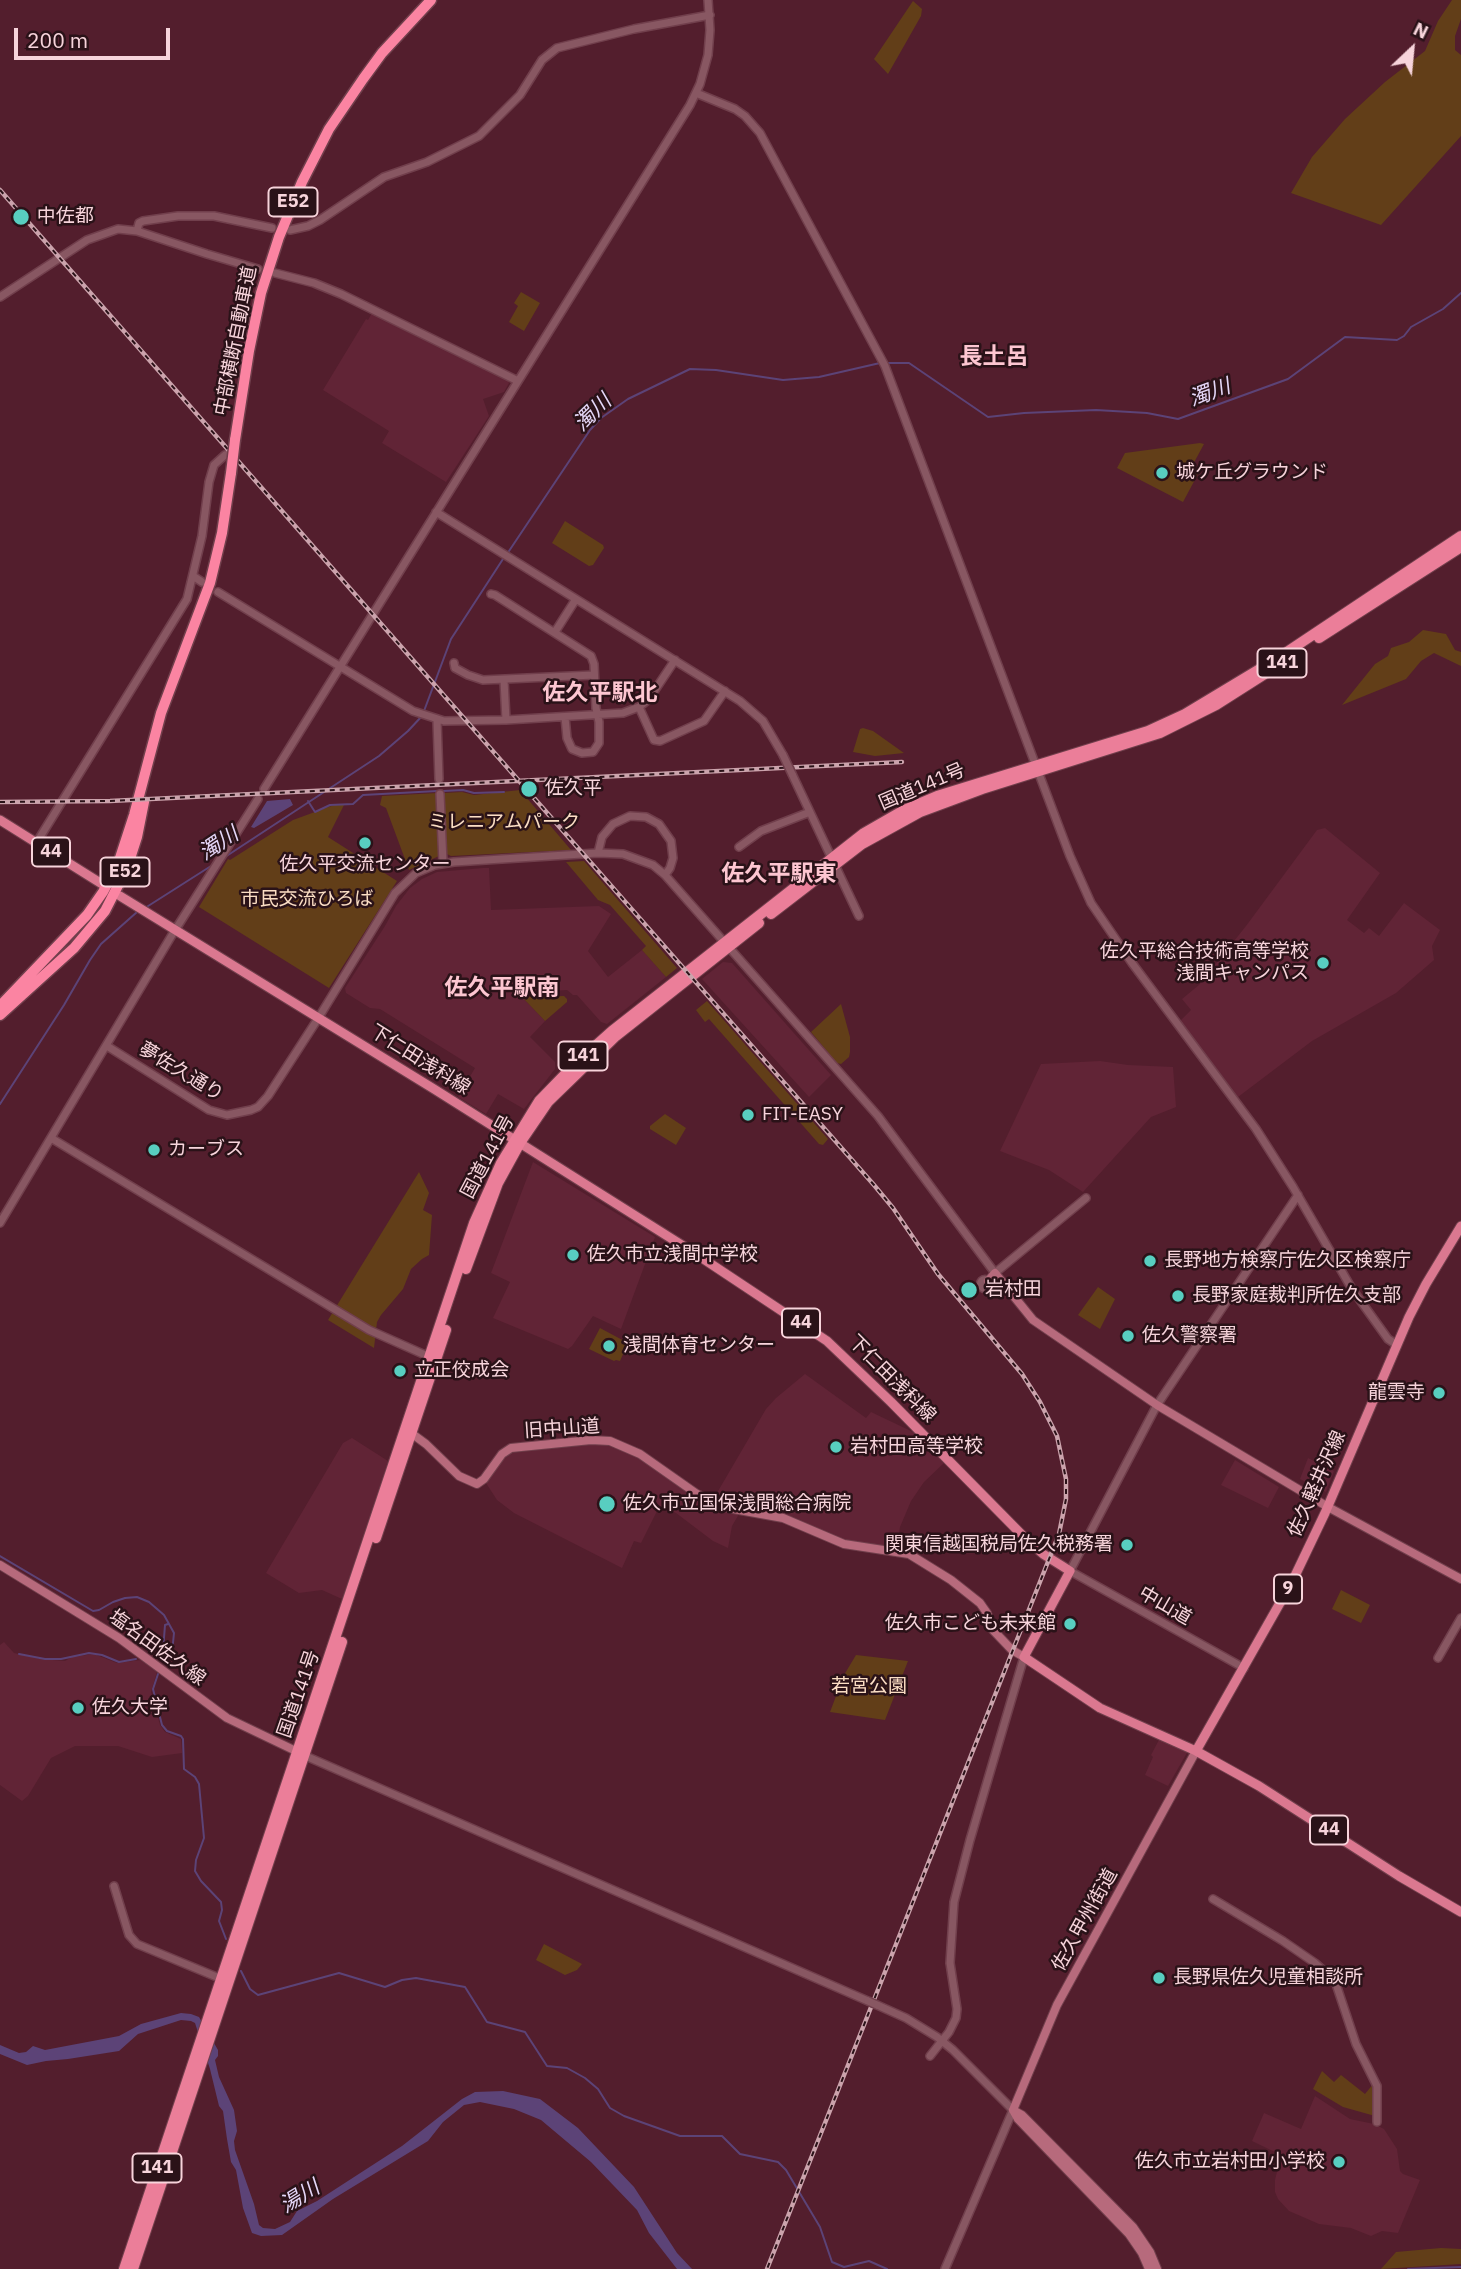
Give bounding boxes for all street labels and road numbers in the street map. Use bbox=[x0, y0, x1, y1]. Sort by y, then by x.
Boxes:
road number: E52 bbox=[268, 188, 318, 216]
street label: 中部横断自動車道 bbox=[210, 264, 262, 418]
road number: 141 bbox=[1258, 648, 1306, 678]
street label: 国道141号 bbox=[876, 759, 968, 815]
road number: 44 bbox=[32, 838, 70, 866]
road number: E52 bbox=[100, 858, 150, 886]
street label: 下仁田浅科線 bbox=[366, 1020, 474, 1100]
street label: 夢佐久通り bbox=[134, 1038, 228, 1106]
road number: 141 bbox=[558, 1042, 608, 1070]
street label: 国道141号 bbox=[457, 1111, 519, 1203]
road number: 44 bbox=[782, 1308, 820, 1338]
street label: 下仁田浅科線 bbox=[844, 1331, 940, 1427]
street label: 旧中山道 bbox=[523, 1415, 601, 1443]
street label: 佐久軽井沢線 bbox=[1283, 1427, 1351, 1541]
road number: 9 bbox=[1274, 1574, 1302, 1604]
street label: 中山道 bbox=[1135, 1582, 1195, 1630]
street label: 塩名田佐久線 bbox=[104, 1605, 210, 1691]
street label: 国道141号 bbox=[273, 1647, 325, 1741]
road number: 44 bbox=[1310, 1816, 1348, 1844]
street label: 佐久甲州街道 bbox=[1047, 1865, 1123, 1975]
road number: 141 bbox=[132, 2154, 182, 2182]

